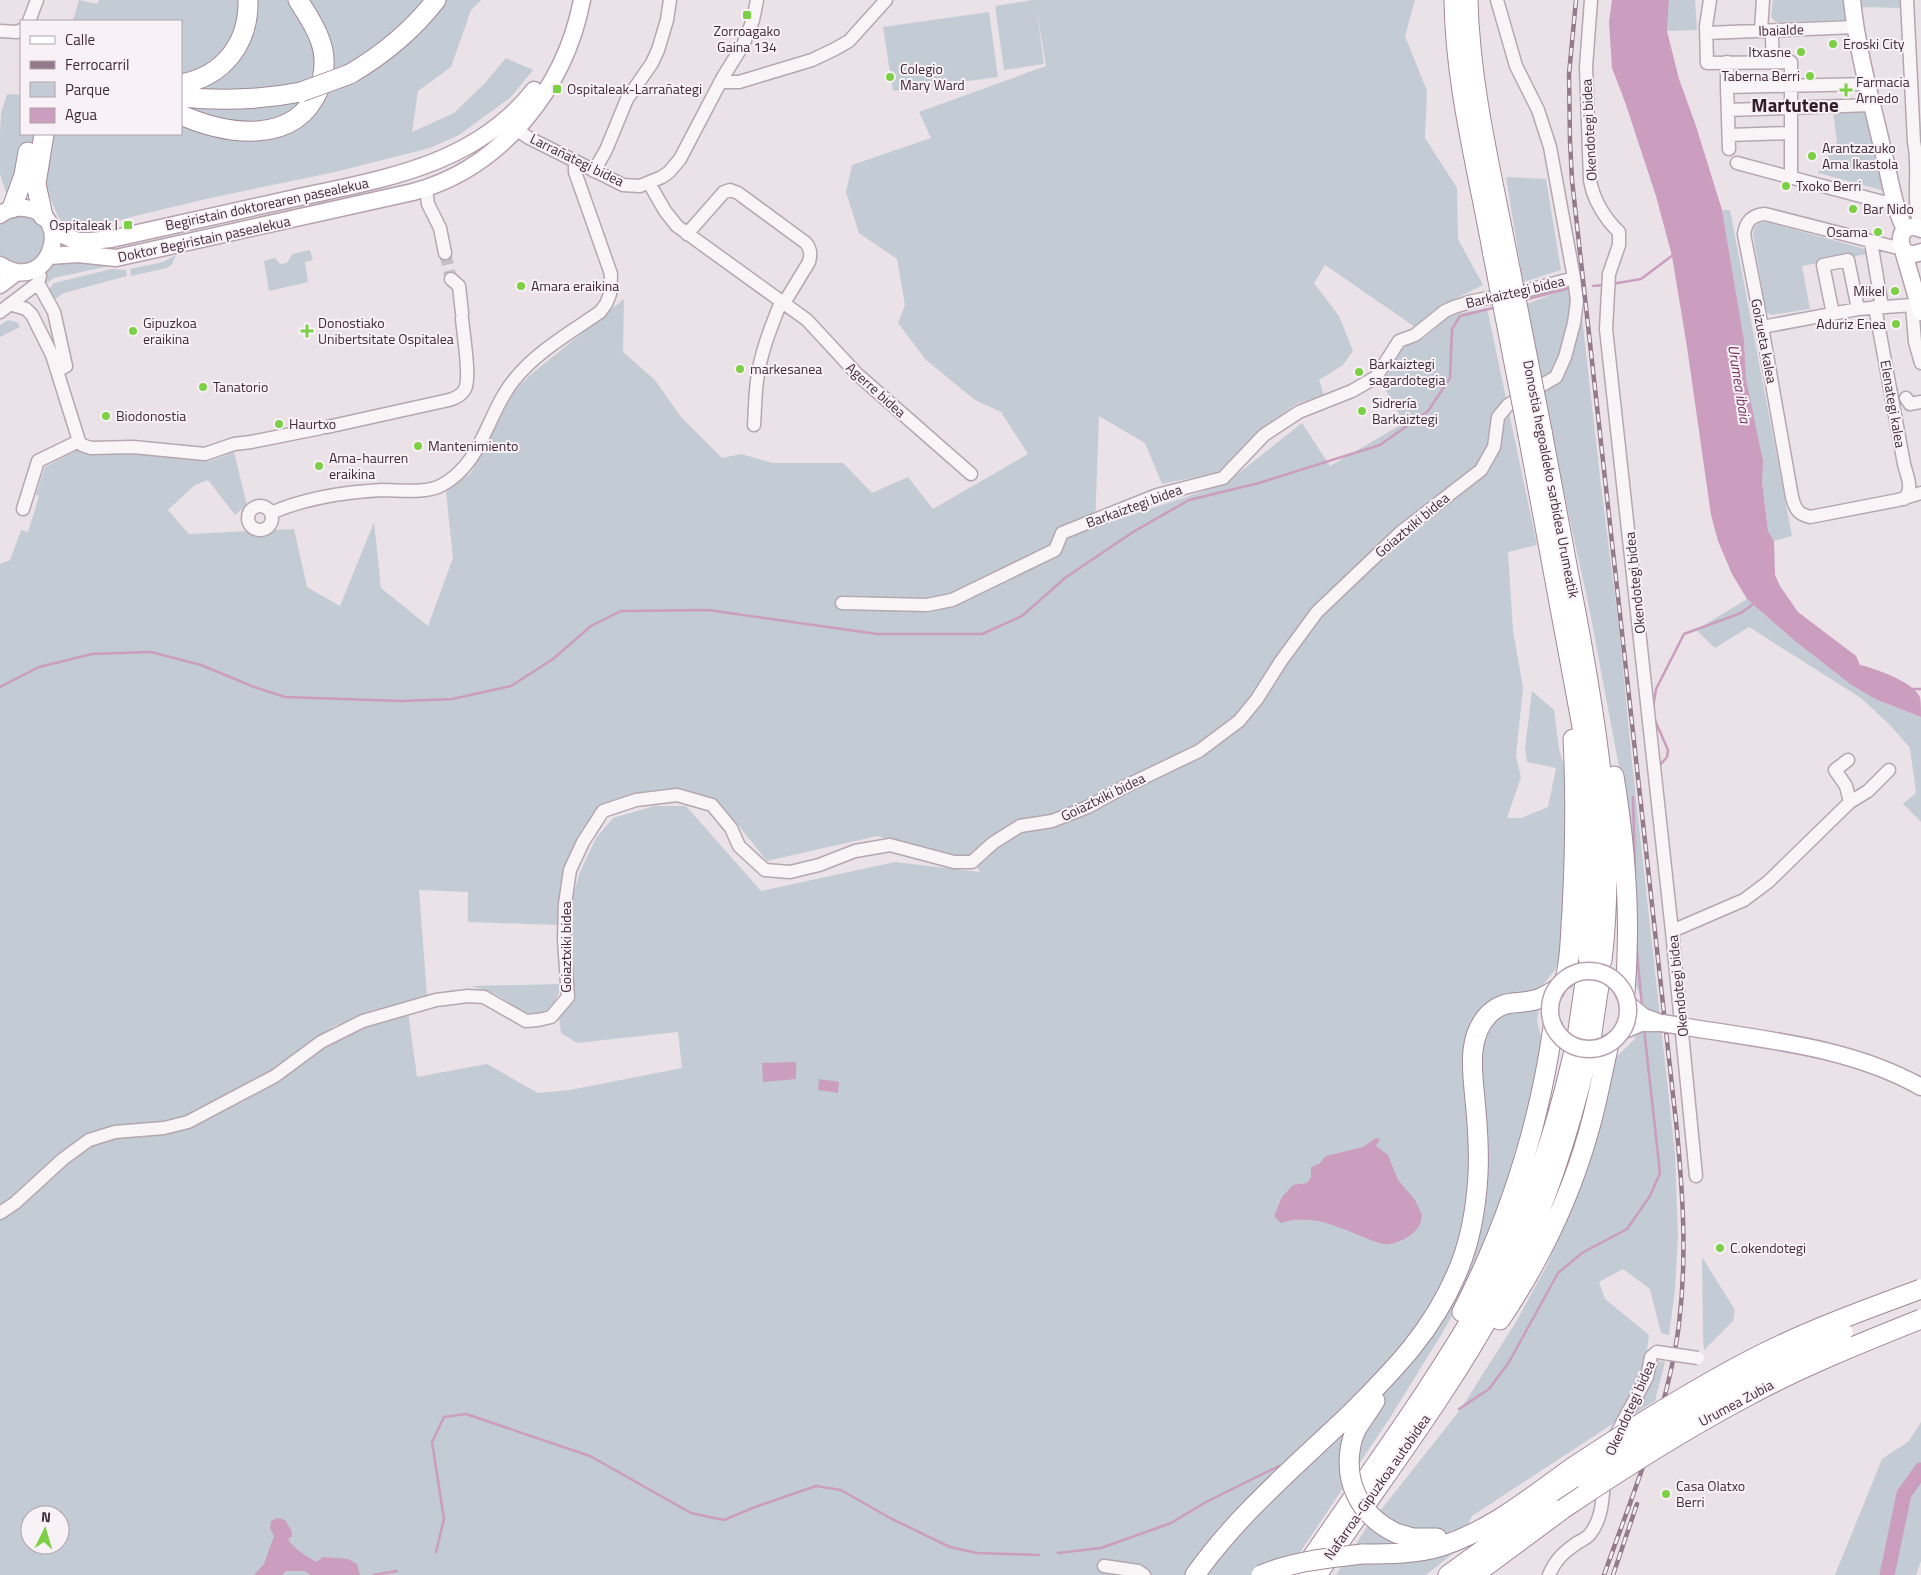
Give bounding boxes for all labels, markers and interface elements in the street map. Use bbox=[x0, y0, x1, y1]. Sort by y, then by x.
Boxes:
marker: Zorroagako Gaina 134 bbox=[741, 9, 753, 21]
street label: Ibaialde bbox=[1758, 18, 1804, 41]
legend bbox=[20, 20, 182, 135]
place label: Zorroagako Gaina 134 bbox=[714, 20, 780, 57]
text: Calle bbox=[65, 28, 95, 51]
place label: Eroski City bbox=[1843, 33, 1905, 54]
marker: Eroski City bbox=[1827, 38, 1839, 50]
place label: Itxasne bbox=[1748, 41, 1791, 62]
marker: Itxasne bbox=[1795, 46, 1807, 58]
text: Ferrocarril bbox=[65, 53, 130, 76]
place label: Colegio Mary Ward bbox=[900, 58, 965, 95]
place label: Taberna Berri bbox=[1722, 65, 1800, 86]
marker: Taberna Berri bbox=[1804, 70, 1816, 82]
marker: Colegio Mary Ward bbox=[884, 71, 896, 83]
place label: Farmacia Arnedo bbox=[1856, 71, 1910, 108]
text: Parque bbox=[65, 78, 110, 101]
place label: Ospitaleak-Larrañategi bbox=[567, 78, 702, 99]
street label: Okendotegi bidea bbox=[1575, 78, 1602, 182]
marker: Ospitaleak-Larrañategi bbox=[551, 83, 563, 95]
marker: Farmacia Arnedo bbox=[1840, 84, 1852, 96]
district label: Martutene bbox=[1751, 90, 1839, 119]
text: Agua bbox=[65, 103, 97, 126]
street label: Larrañategi bidea bbox=[527, 128, 628, 191]
place label: Arantzazuko Ama Ikastola bbox=[1822, 137, 1898, 174]
marker: Arantzazuko Ama Ikastola bbox=[1806, 150, 1818, 162]
street label: Begiristain doktorearen pasealekua bbox=[163, 172, 371, 235]
place label: Txoko Berri bbox=[1796, 175, 1861, 196]
marker: Txoko Berri bbox=[1780, 180, 1792, 192]
place label: Bar Nido bbox=[1863, 198, 1914, 219]
marker: Bar Nido bbox=[1847, 203, 1859, 215]
street label: Doktor Begiristain pasealekua bbox=[116, 210, 292, 267]
place label: Ospitaleak I bbox=[49, 214, 118, 235]
marker: Ospitaleak I bbox=[122, 219, 134, 231]
place label: Osama bbox=[1827, 221, 1868, 242]
marker: Osama bbox=[1872, 226, 1884, 238]
street label: Barkaiztegi bidea bbox=[1463, 270, 1566, 313]
place label: Amara eraikina bbox=[531, 275, 619, 296]
marker: Amara eraikina bbox=[515, 280, 527, 292]
place label: Mikel bbox=[1853, 280, 1885, 301]
marker: Mikel bbox=[1889, 285, 1901, 297]
street label: Goizueta kalea bbox=[1746, 297, 1783, 385]
place label: Gipuzkoa eraikina bbox=[143, 312, 197, 349]
place label: Donostiako Unibertsitate Ospitalea bbox=[318, 312, 454, 349]
place label: Aduriz Enea bbox=[1816, 313, 1886, 334]
marker: Aduriz Enea bbox=[1890, 318, 1902, 330]
marker: Donostiako Unibertsitate Ospitalea bbox=[300, 324, 314, 338]
marker: Gipuzkoa eraikina bbox=[127, 325, 139, 337]
water label: Urumea ibaia bbox=[1722, 343, 1757, 426]
place label: Barkaiztegi sagardotegia bbox=[1369, 353, 1445, 390]
street label: Agerre bidea bbox=[842, 357, 911, 422]
place label: markesanea bbox=[750, 358, 822, 379]
street label: Donostia hegoaldeko sarbidea Urumeatik bbox=[1518, 358, 1585, 600]
street label: Elenategi kalea bbox=[1875, 358, 1912, 450]
marker: markesanea bbox=[734, 363, 746, 375]
marker: Barkaiztegi sagardotegia bbox=[1353, 366, 1365, 378]
place label: Tanatorio bbox=[213, 376, 268, 397]
marker: Tanatorio bbox=[197, 381, 209, 393]
place label: Sidrería Barkaiztegi bbox=[1372, 392, 1438, 429]
place label: Biodonostia bbox=[116, 405, 186, 426]
marker: Sidrería Barkaiztegi bbox=[1356, 405, 1368, 417]
marker: Biodonostia bbox=[100, 410, 112, 422]
place label: Haurtxo bbox=[289, 413, 336, 434]
marker: Haurtxo bbox=[273, 418, 285, 430]
place label: Mantenimiento bbox=[428, 435, 518, 456]
marker: Mantenimiento bbox=[412, 440, 424, 452]
place label: Ama-haurren eraikina bbox=[329, 447, 408, 484]
marker: Ama-haurren eraikina bbox=[313, 460, 325, 472]
street label: Barkaiztegi bidea bbox=[1083, 478, 1185, 533]
street label: Goiaztxiki bidea bbox=[1370, 487, 1453, 562]
street label: Okendotegi bidea bbox=[1619, 531, 1650, 635]
street label: Goiaztxiki bidea bbox=[1057, 767, 1149, 826]
street label: Goiaztxiki bidea bbox=[555, 901, 576, 993]
street label: Okendotegi bidea bbox=[1662, 934, 1693, 1038]
place label: C.okendotegi bbox=[1730, 1237, 1806, 1258]
marker: C.okendotegi bbox=[1714, 1242, 1726, 1254]
street label: Okendotegi bidea bbox=[1599, 1357, 1660, 1459]
street label: Urumea Zubia bbox=[1694, 1374, 1777, 1431]
street label: Nafarroa-Gipuzkoa autobidea bbox=[1318, 1410, 1435, 1564]
place label: Casa Olatxo Berri bbox=[1676, 1475, 1745, 1512]
marker: Casa Olatxo Berri bbox=[1660, 1488, 1672, 1500]
north arrow bbox=[20, 1505, 70, 1555]
text: N bbox=[40, 1506, 52, 1527]

